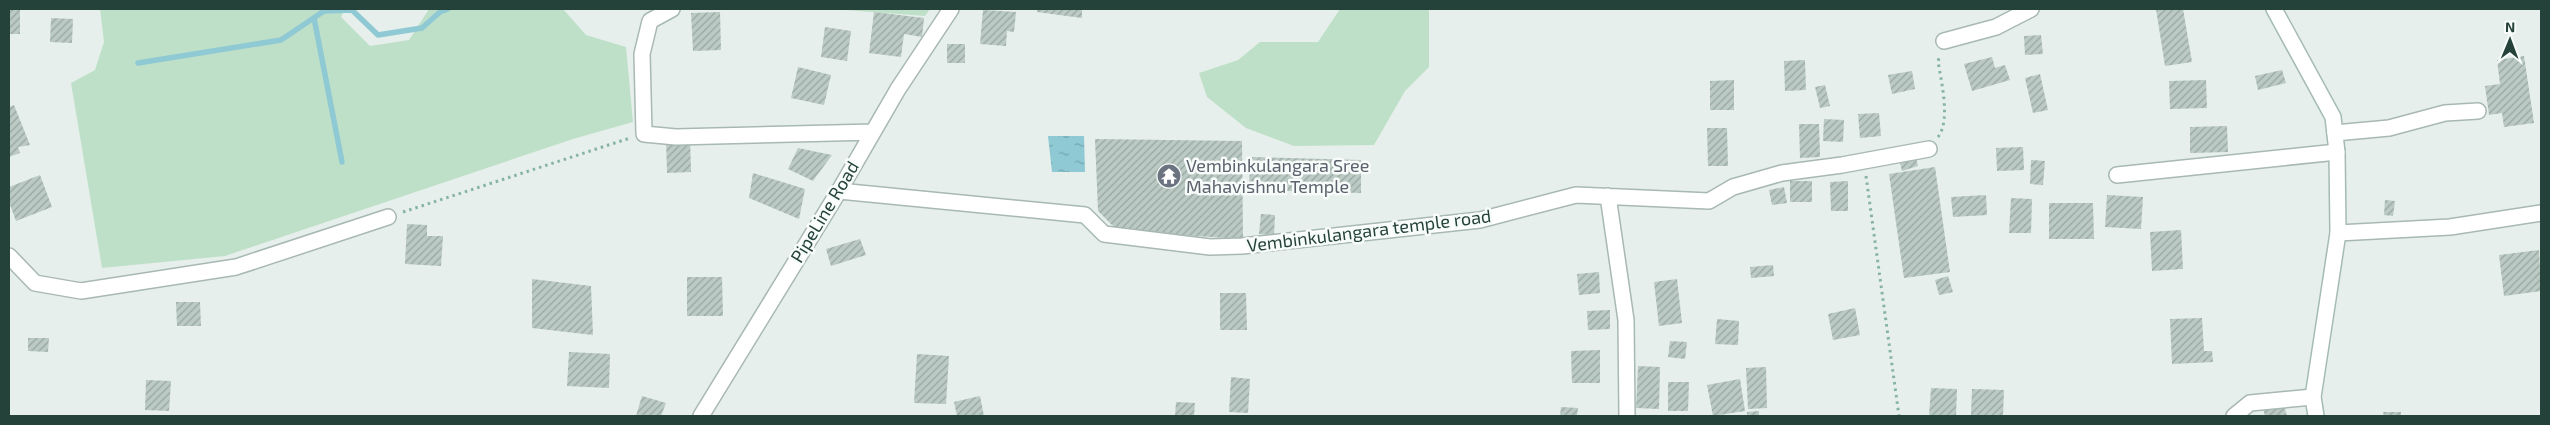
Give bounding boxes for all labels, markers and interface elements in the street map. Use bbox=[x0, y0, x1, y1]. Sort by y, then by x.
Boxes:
north arrow bbox=[2485, 15, 2535, 65]
text: N bbox=[2505, 18, 2515, 35]
place label: Vembinkulangara Sree Mahavishnu Temple bbox=[1186, 154, 1369, 197]
street label: PipeLine Road bbox=[785, 157, 863, 266]
temple icon: Vembinkulangara Sree Mahavishnu Temple bbox=[1156, 163, 1182, 189]
street label: Vembinkulangara temple road bbox=[1246, 204, 1492, 256]

